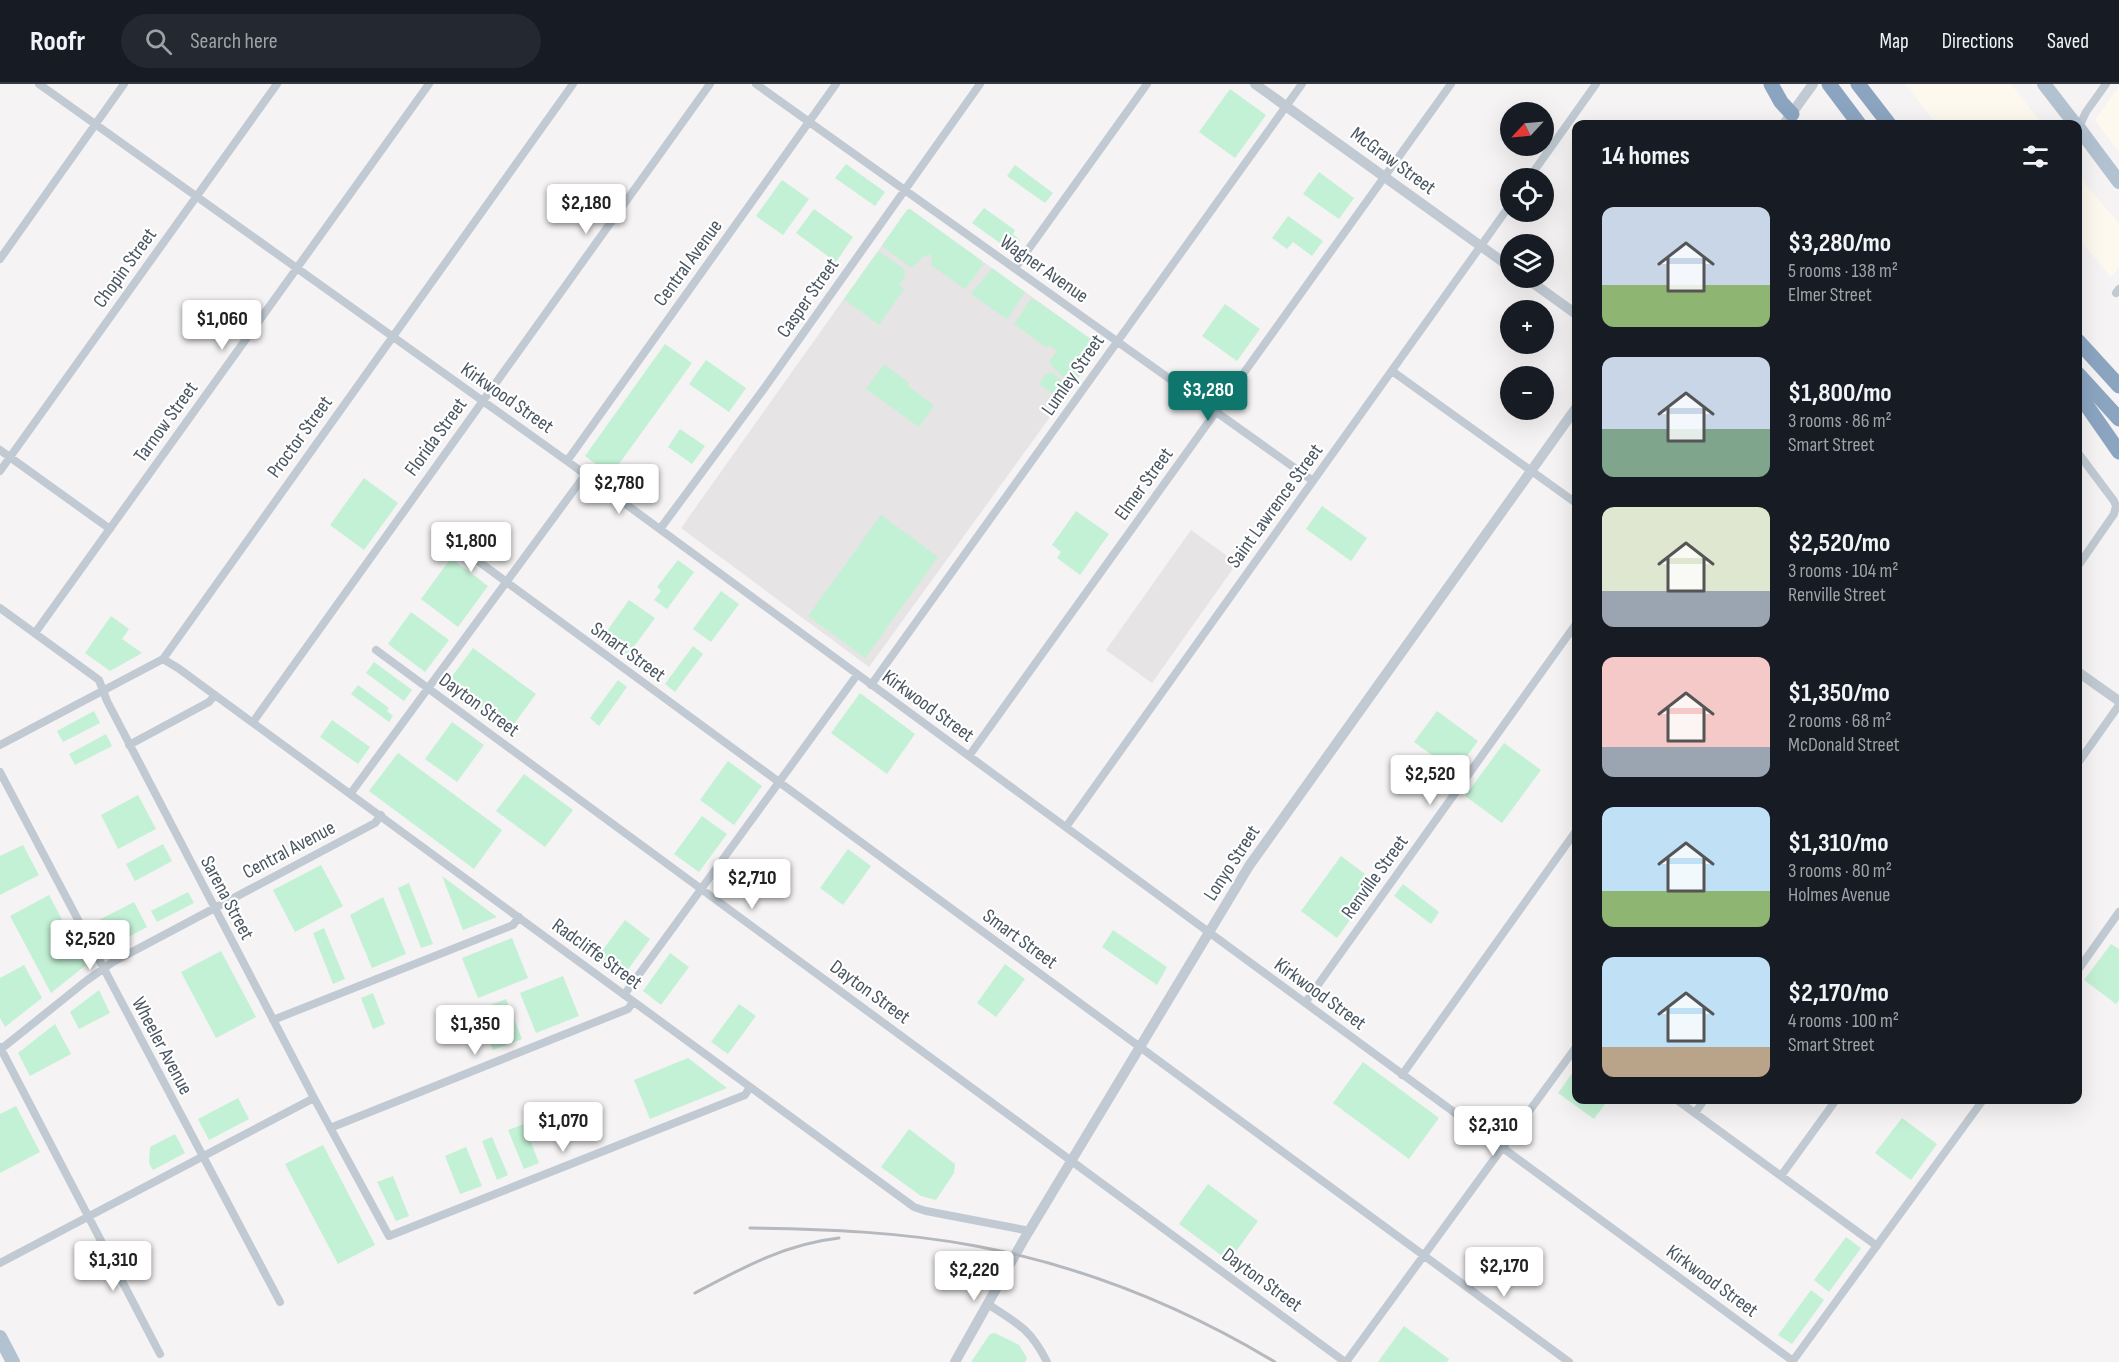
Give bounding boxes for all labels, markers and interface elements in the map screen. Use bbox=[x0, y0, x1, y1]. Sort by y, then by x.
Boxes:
search box bbox=[121, 14, 541, 68]
text: Roofr bbox=[30, 25, 85, 58]
icon: search bbox=[142, 25, 175, 58]
text: Search here bbox=[190, 28, 278, 55]
text: Map bbox=[1879, 29, 1909, 54]
text: Directions bbox=[1942, 29, 2014, 54]
text: Saved bbox=[2047, 29, 2089, 54]
north arrow bbox=[1500, 102, 1554, 156]
map controls bbox=[1500, 102, 1554, 420]
street label: McGraw Street bbox=[1346, 122, 1440, 200]
icon: filters bbox=[2019, 140, 2052, 173]
text: 14 homes bbox=[1602, 141, 1690, 172]
button: locate bbox=[1500, 168, 1554, 222]
pin: $2,180 bbox=[537, 184, 635, 235]
text: $2,180 bbox=[561, 191, 611, 215]
street label: Central Avenue bbox=[649, 215, 727, 311]
street label: Chopin Street bbox=[88, 224, 162, 312]
text: $3,280/mo bbox=[1788, 228, 1891, 259]
street label: Wagner Avenue bbox=[995, 230, 1093, 308]
icon: home bbox=[1650, 231, 1722, 303]
button: layers bbox=[1500, 234, 1554, 288]
street label: Casper Street bbox=[772, 254, 844, 342]
text: 5 rooms · 138 m² bbox=[1788, 259, 1898, 283]
text: Elmer Street bbox=[1788, 283, 1872, 307]
pin: $1,060 bbox=[173, 300, 271, 351]
button: + bbox=[1500, 300, 1554, 354]
text: $1,060 bbox=[196, 307, 248, 331]
street label: Lumley Street bbox=[1036, 330, 1110, 420]
street label: Kirkwood Street bbox=[456, 357, 558, 439]
button: − bbox=[1500, 366, 1554, 420]
pin: $3,280 bbox=[1159, 371, 1257, 422]
street label: Tarnow Street bbox=[129, 377, 203, 467]
text: $3,280 bbox=[1182, 378, 1234, 402]
text: $1,800/mo bbox=[1788, 378, 1892, 409]
icon: home bbox=[1650, 381, 1722, 453]
street label: Proctor Street bbox=[262, 391, 338, 483]
street label: Florida Street bbox=[400, 393, 472, 481]
text: 3 rooms · 86 m² bbox=[1788, 409, 1892, 433]
text: Smart Street bbox=[1788, 433, 1875, 457]
street label: Saint Lawrence Street bbox=[1222, 439, 1328, 573]
street label: Elmer Street bbox=[1110, 443, 1178, 525]
pin: $2,780 bbox=[570, 464, 668, 515]
text: $2,780 bbox=[594, 471, 644, 495]
pin: $1,800 bbox=[422, 522, 520, 573]
text: $2,520/mo bbox=[1788, 528, 1890, 559]
text: $1,800 bbox=[445, 529, 497, 553]
icon: home bbox=[1650, 531, 1722, 603]
text: 3 rooms · 104 m² bbox=[1788, 559, 1898, 583]
text: Renville Street bbox=[1788, 583, 1886, 607]
street label: Smart Street bbox=[586, 617, 670, 687]
street label: Kirkwood Street bbox=[877, 665, 979, 747]
street label: Dayton Street bbox=[434, 668, 524, 742]
text: $1,350/mo bbox=[1788, 678, 1890, 709]
icon: home bbox=[1650, 681, 1722, 753]
text: 2 rooms · 68 m² bbox=[1788, 709, 1892, 733]
text: McDonald Street bbox=[1788, 733, 1900, 757]
pin: $2,520 bbox=[1381, 755, 1479, 806]
text: $2,520 bbox=[1405, 762, 1455, 786]
street label: Central Avenue bbox=[239, 816, 339, 884]
street label: Lonyo Street bbox=[1199, 821, 1265, 905]
text: $1,310/mo bbox=[1788, 828, 1889, 859]
street label: Renville Street bbox=[1337, 830, 1413, 924]
icon: home bbox=[1650, 831, 1722, 903]
street label: Sarena Street bbox=[195, 852, 259, 944]
pin: $2,710 bbox=[703, 859, 801, 910]
text: 3 rooms · 80 m² bbox=[1788, 859, 1892, 883]
text: $2,710 bbox=[727, 866, 777, 890]
text: Holmes Avenue bbox=[1788, 883, 1890, 907]
street label: Smart Street bbox=[978, 904, 1062, 974]
street label: Radcliffe Street bbox=[547, 913, 647, 995]
pin: $2,520 bbox=[41, 920, 139, 971]
text: $2,520 bbox=[65, 927, 115, 951]
street label: Kirkwood Street bbox=[1269, 953, 1371, 1035]
street label: Dayton Street bbox=[825, 955, 915, 1029]
text: $2,170/mo bbox=[1788, 978, 1889, 1009]
icon: home bbox=[1650, 981, 1722, 1053]
street label: Wheeler Avenue bbox=[126, 993, 198, 1099]
pin: $1,350 bbox=[426, 1005, 524, 1056]
text: 4 rooms · 100 m² bbox=[1788, 1009, 1899, 1033]
text: $1,350 bbox=[450, 1012, 500, 1036]
text: Smart Street bbox=[1788, 1033, 1875, 1057]
pin: $1,070 bbox=[514, 1102, 612, 1153]
pin: $2,310 bbox=[1444, 1106, 1542, 1157]
text: $1,070 bbox=[538, 1109, 588, 1133]
text: $2,310 bbox=[1468, 1113, 1518, 1137]
street label: Kirkwood Street bbox=[1661, 1240, 1763, 1322]
pin: $1,310 bbox=[64, 1241, 162, 1292]
street label: Dayton Street bbox=[1217, 1243, 1307, 1317]
pin: $2,170 bbox=[1455, 1247, 1553, 1298]
text: $1,310 bbox=[88, 1248, 138, 1272]
pin: $2,220 bbox=[925, 1251, 1023, 1302]
text: $2,170 bbox=[1479, 1254, 1529, 1278]
text: $2,220 bbox=[949, 1258, 999, 1282]

